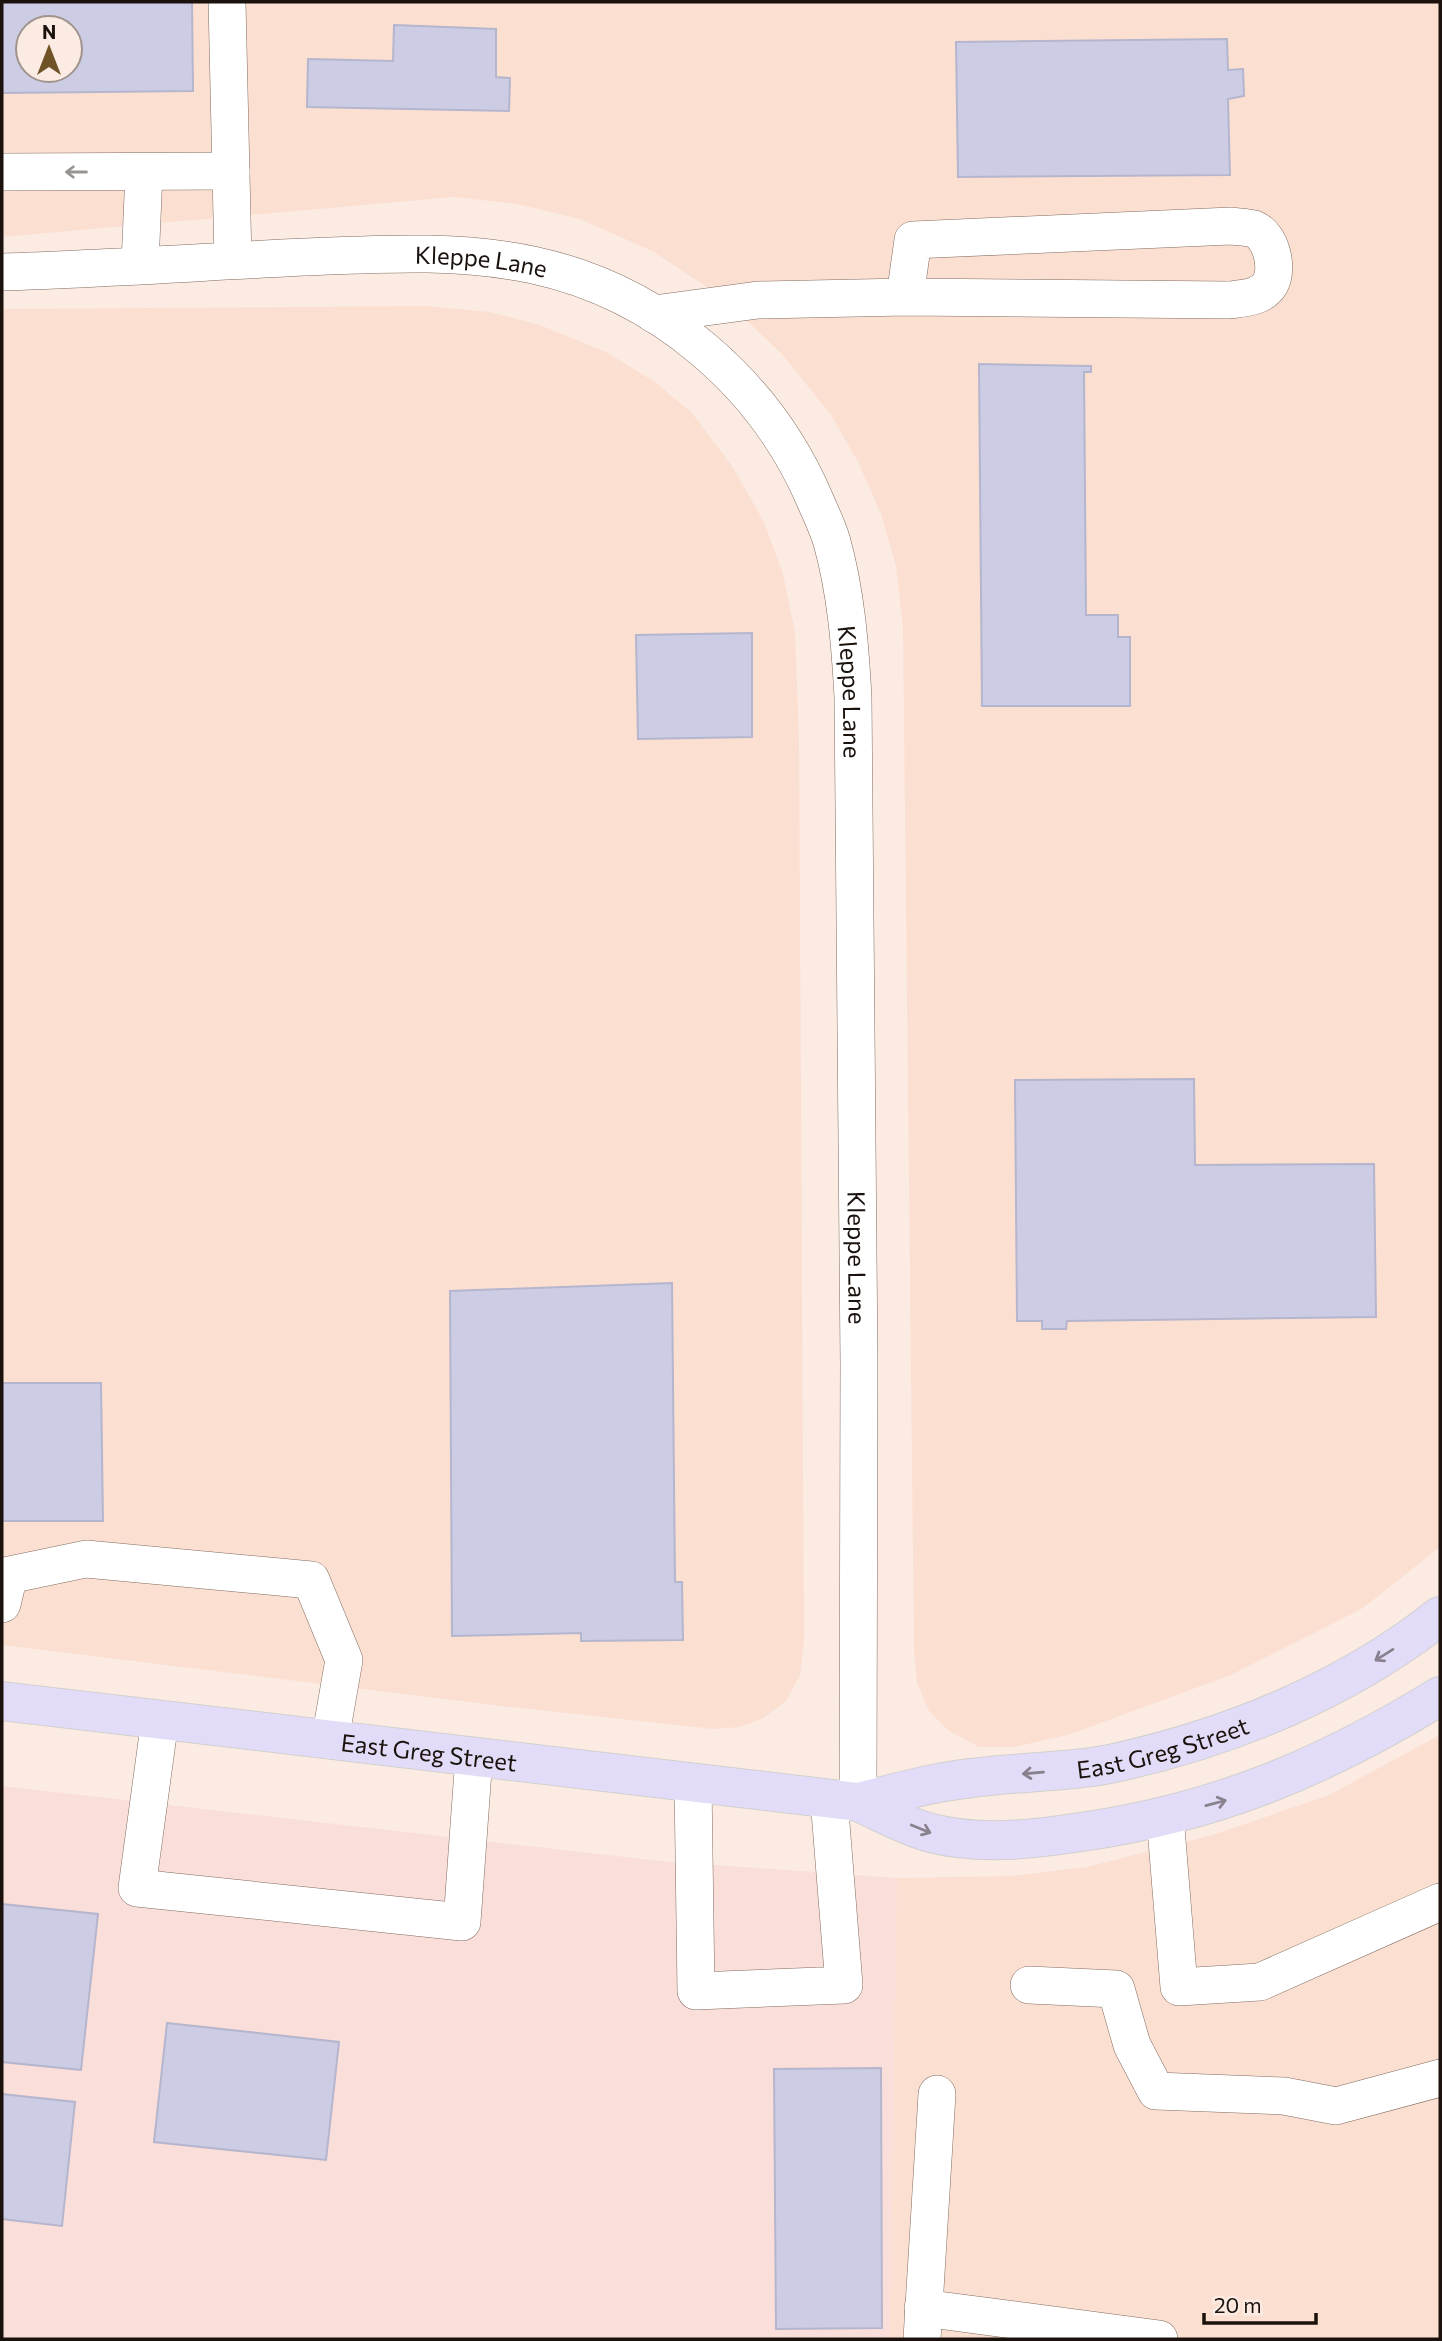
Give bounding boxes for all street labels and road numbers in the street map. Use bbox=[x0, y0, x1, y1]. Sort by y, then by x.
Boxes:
street label: Kleppe Lane bbox=[415, 239, 551, 282]
street label: Kleppe Lane bbox=[833, 624, 868, 758]
street label: Kleppe Lane bbox=[843, 1191, 873, 1324]
street label: East Greg Street bbox=[1075, 1710, 1252, 1783]
street label: East Greg Street bbox=[339, 1727, 519, 1776]

